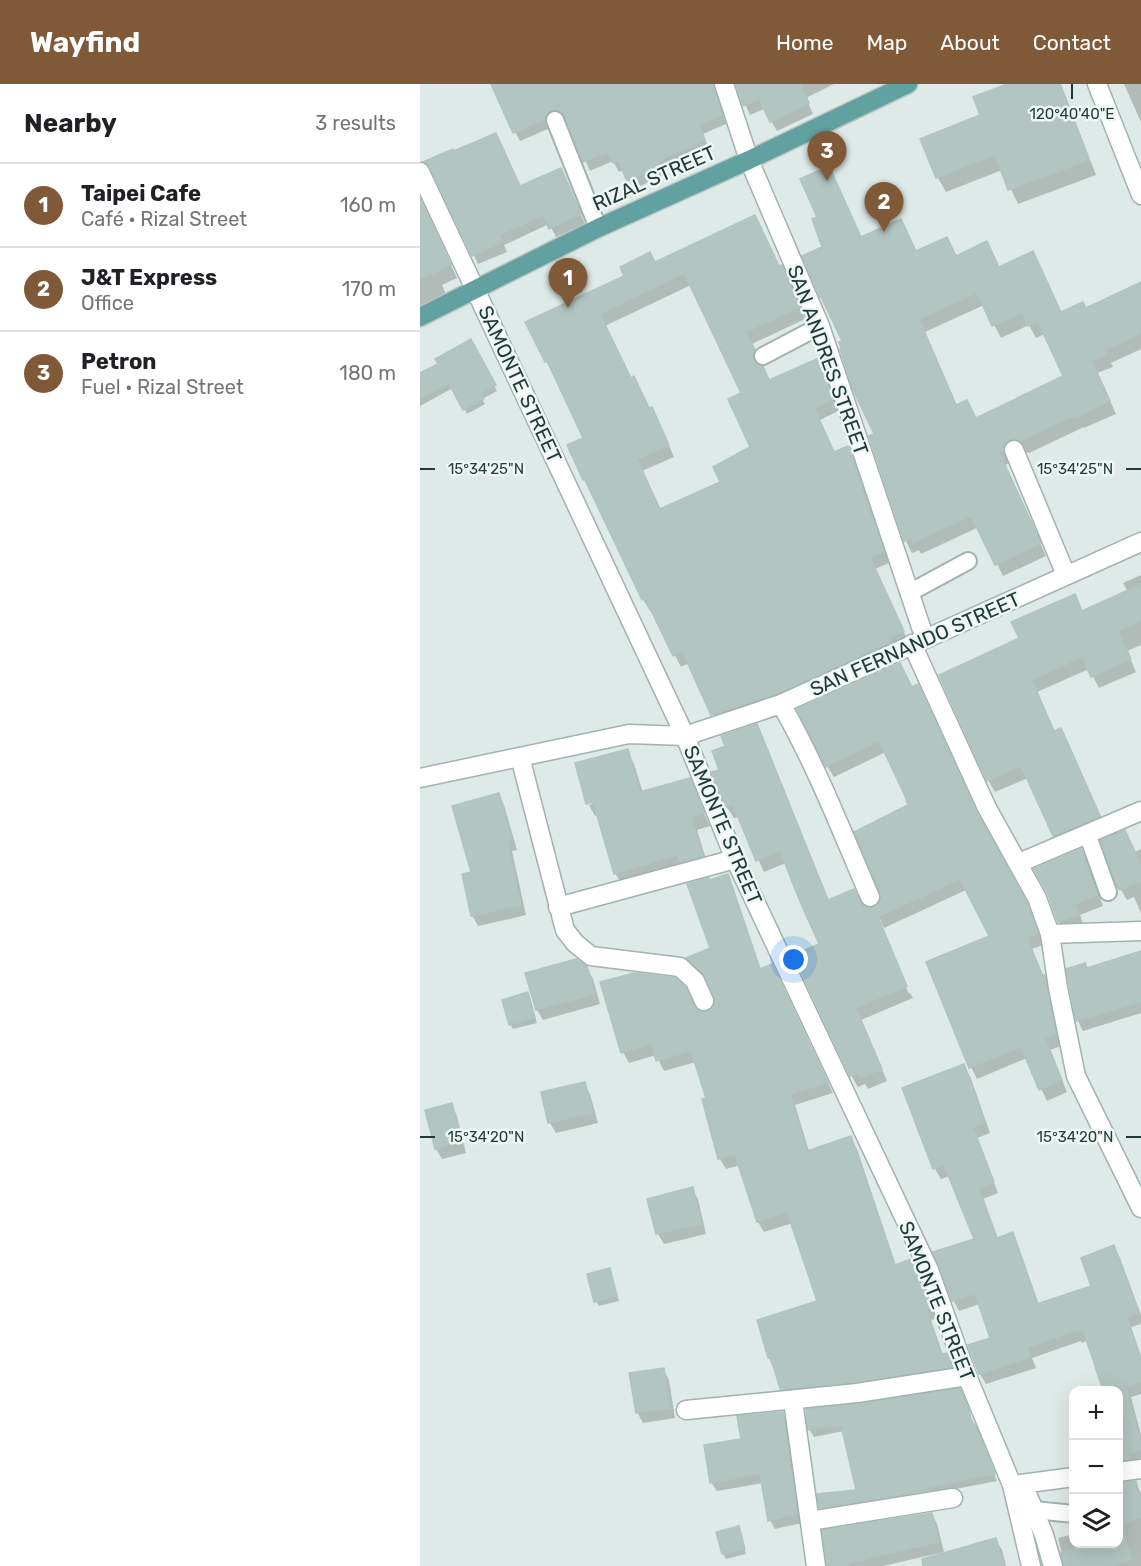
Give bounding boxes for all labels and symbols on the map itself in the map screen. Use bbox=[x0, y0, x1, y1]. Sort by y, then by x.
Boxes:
text: 120°40'40"E bbox=[1030, 105, 1114, 123]
pin: 3 bbox=[808, 132, 846, 181]
street label: RIZAL STREET bbox=[589, 140, 720, 216]
pin: 2 bbox=[864, 182, 904, 232]
pin: 1 bbox=[548, 258, 588, 308]
street label: SAN ANDRES STREET bbox=[782, 262, 874, 459]
street label: SAMONTE STREET bbox=[473, 302, 567, 467]
text: 15°34'25"N bbox=[448, 460, 524, 478]
text: 15°34'25"N bbox=[1037, 460, 1113, 478]
street label: SAN FERNANDO STREET bbox=[806, 587, 1024, 701]
street label: SAMONTE STREET bbox=[679, 742, 767, 908]
your location bbox=[779, 945, 808, 974]
text: 15°34'20"N bbox=[448, 1128, 524, 1146]
text: 15°34'20"N bbox=[1037, 1128, 1113, 1146]
street label: SAMONTE STREET bbox=[894, 1218, 980, 1385]

